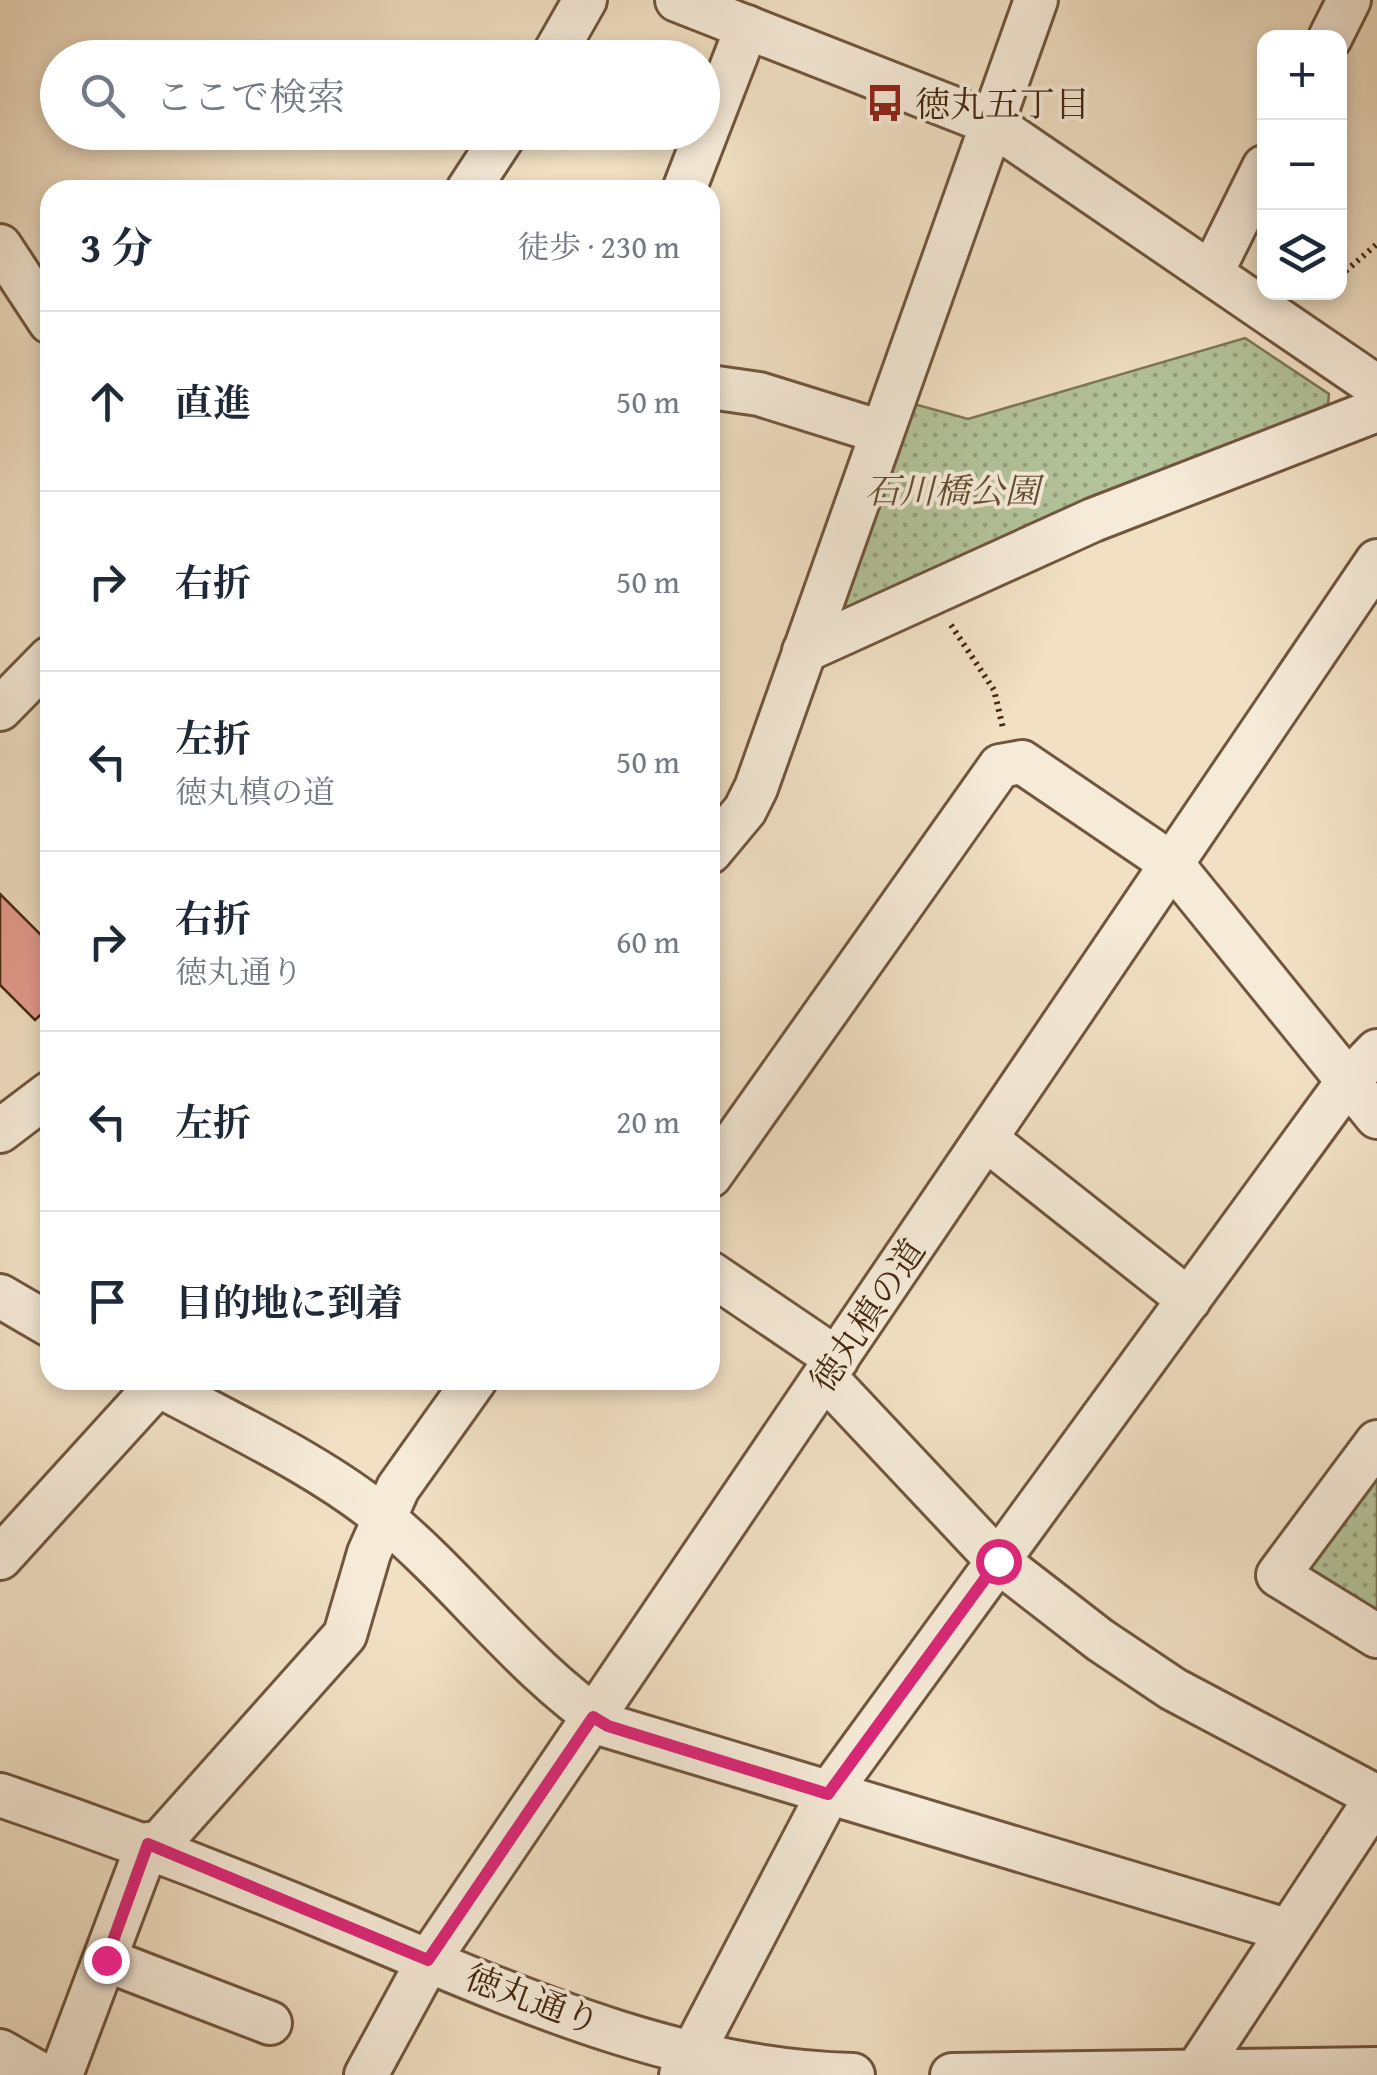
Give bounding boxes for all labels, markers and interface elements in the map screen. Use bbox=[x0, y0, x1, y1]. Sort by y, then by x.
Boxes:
map controls bbox=[1257, 30, 1347, 300]
button: + bbox=[1257, 30, 1347, 120]
search box bbox=[40, 40, 720, 150]
icon: search bbox=[75, 68, 130, 123]
text: ここで検索 bbox=[155, 68, 345, 124]
place label: 徳丸五丁目 bbox=[915, 78, 1090, 129]
bus stop icon: 徳丸五丁目 bbox=[864, 82, 906, 124]
button: − bbox=[1257, 120, 1347, 210]
button: layers bbox=[1257, 210, 1347, 300]
text: 3 分 bbox=[80, 216, 153, 277]
text: 徒歩 · 230 m bbox=[517, 223, 680, 270]
icon: ahead bbox=[80, 374, 135, 429]
text: 直進 bbox=[175, 374, 251, 430]
text: 50 m bbox=[616, 378, 680, 425]
park label: 石川橋公園 bbox=[864, 465, 1044, 516]
icon: right bbox=[80, 554, 135, 609]
text: 右折 bbox=[175, 554, 251, 610]
text: 50 m bbox=[616, 558, 680, 605]
text: 左折 bbox=[175, 710, 251, 766]
icon: left bbox=[80, 734, 135, 789]
text: 50 m bbox=[616, 738, 680, 785]
text: 徳丸槙の道 bbox=[175, 768, 335, 815]
text: 右折 bbox=[175, 890, 251, 946]
icon: right bbox=[80, 914, 135, 969]
text: 60 m bbox=[616, 918, 680, 965]
text: 徳丸通り bbox=[175, 948, 303, 995]
icon: left bbox=[80, 1094, 135, 1149]
text: 左折 bbox=[175, 1094, 251, 1150]
text: 20 m bbox=[616, 1098, 680, 1145]
street label: 徳丸槙の道 bbox=[797, 1228, 937, 1402]
icon: arrive bbox=[80, 1274, 135, 1329]
text: 目的地に到着 bbox=[175, 1274, 403, 1330]
route start bbox=[976, 1539, 1022, 1585]
route end bbox=[84, 1938, 130, 1984]
street label: 徳丸通り bbox=[458, 1951, 608, 2047]

